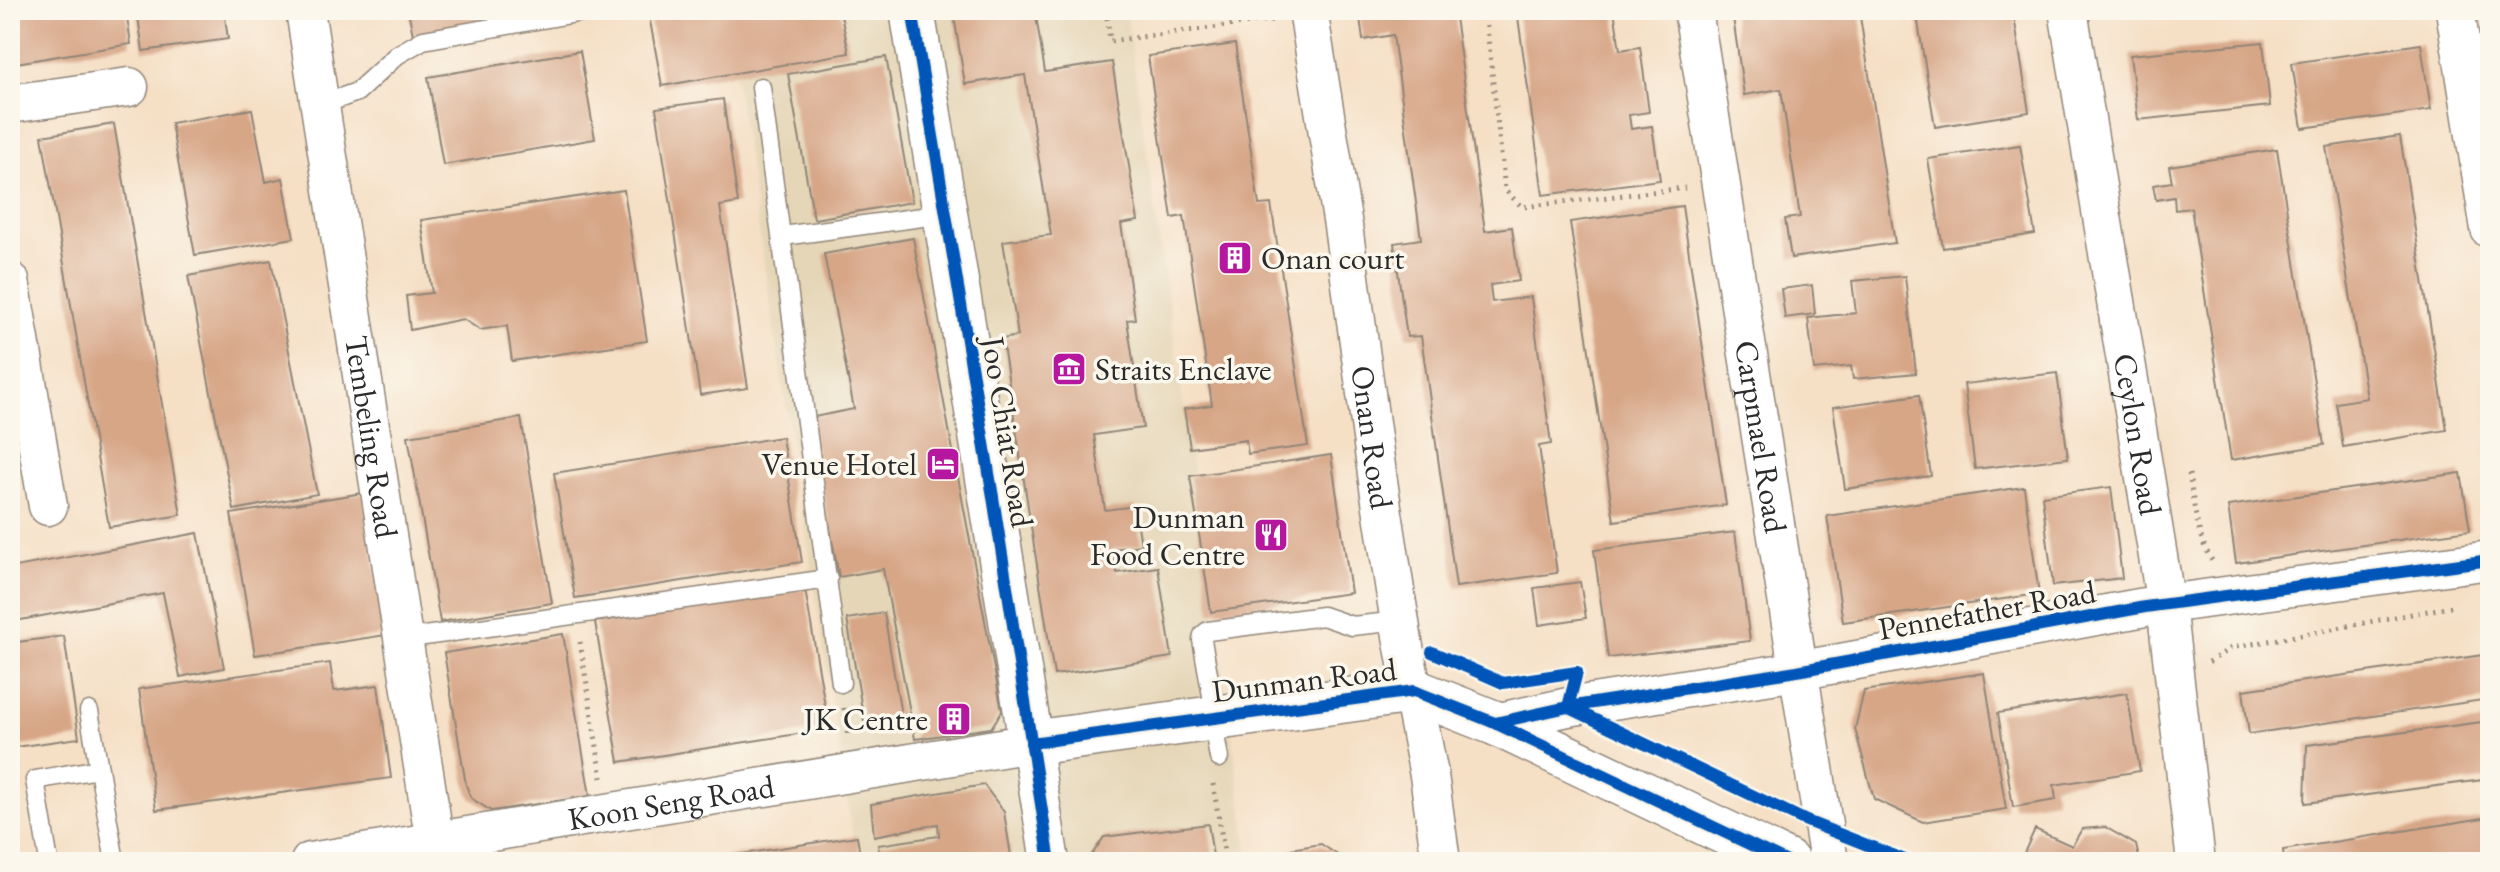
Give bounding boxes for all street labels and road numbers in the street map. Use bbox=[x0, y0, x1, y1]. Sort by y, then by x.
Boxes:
street label: Joo Chiat Road bbox=[972, 331, 1044, 531]
street label: Tembeling Road bbox=[335, 333, 408, 542]
street label: Carpmael Road bbox=[1725, 337, 1797, 537]
street label: Ceylon Road bbox=[2104, 350, 2172, 519]
street label: Onan Road bbox=[1341, 363, 1403, 513]
street label: Pennefather Road bbox=[1875, 570, 2100, 650]
street label: Dunman Road bbox=[1209, 648, 1400, 712]
street label: Koon Seng Road bbox=[565, 765, 778, 840]

